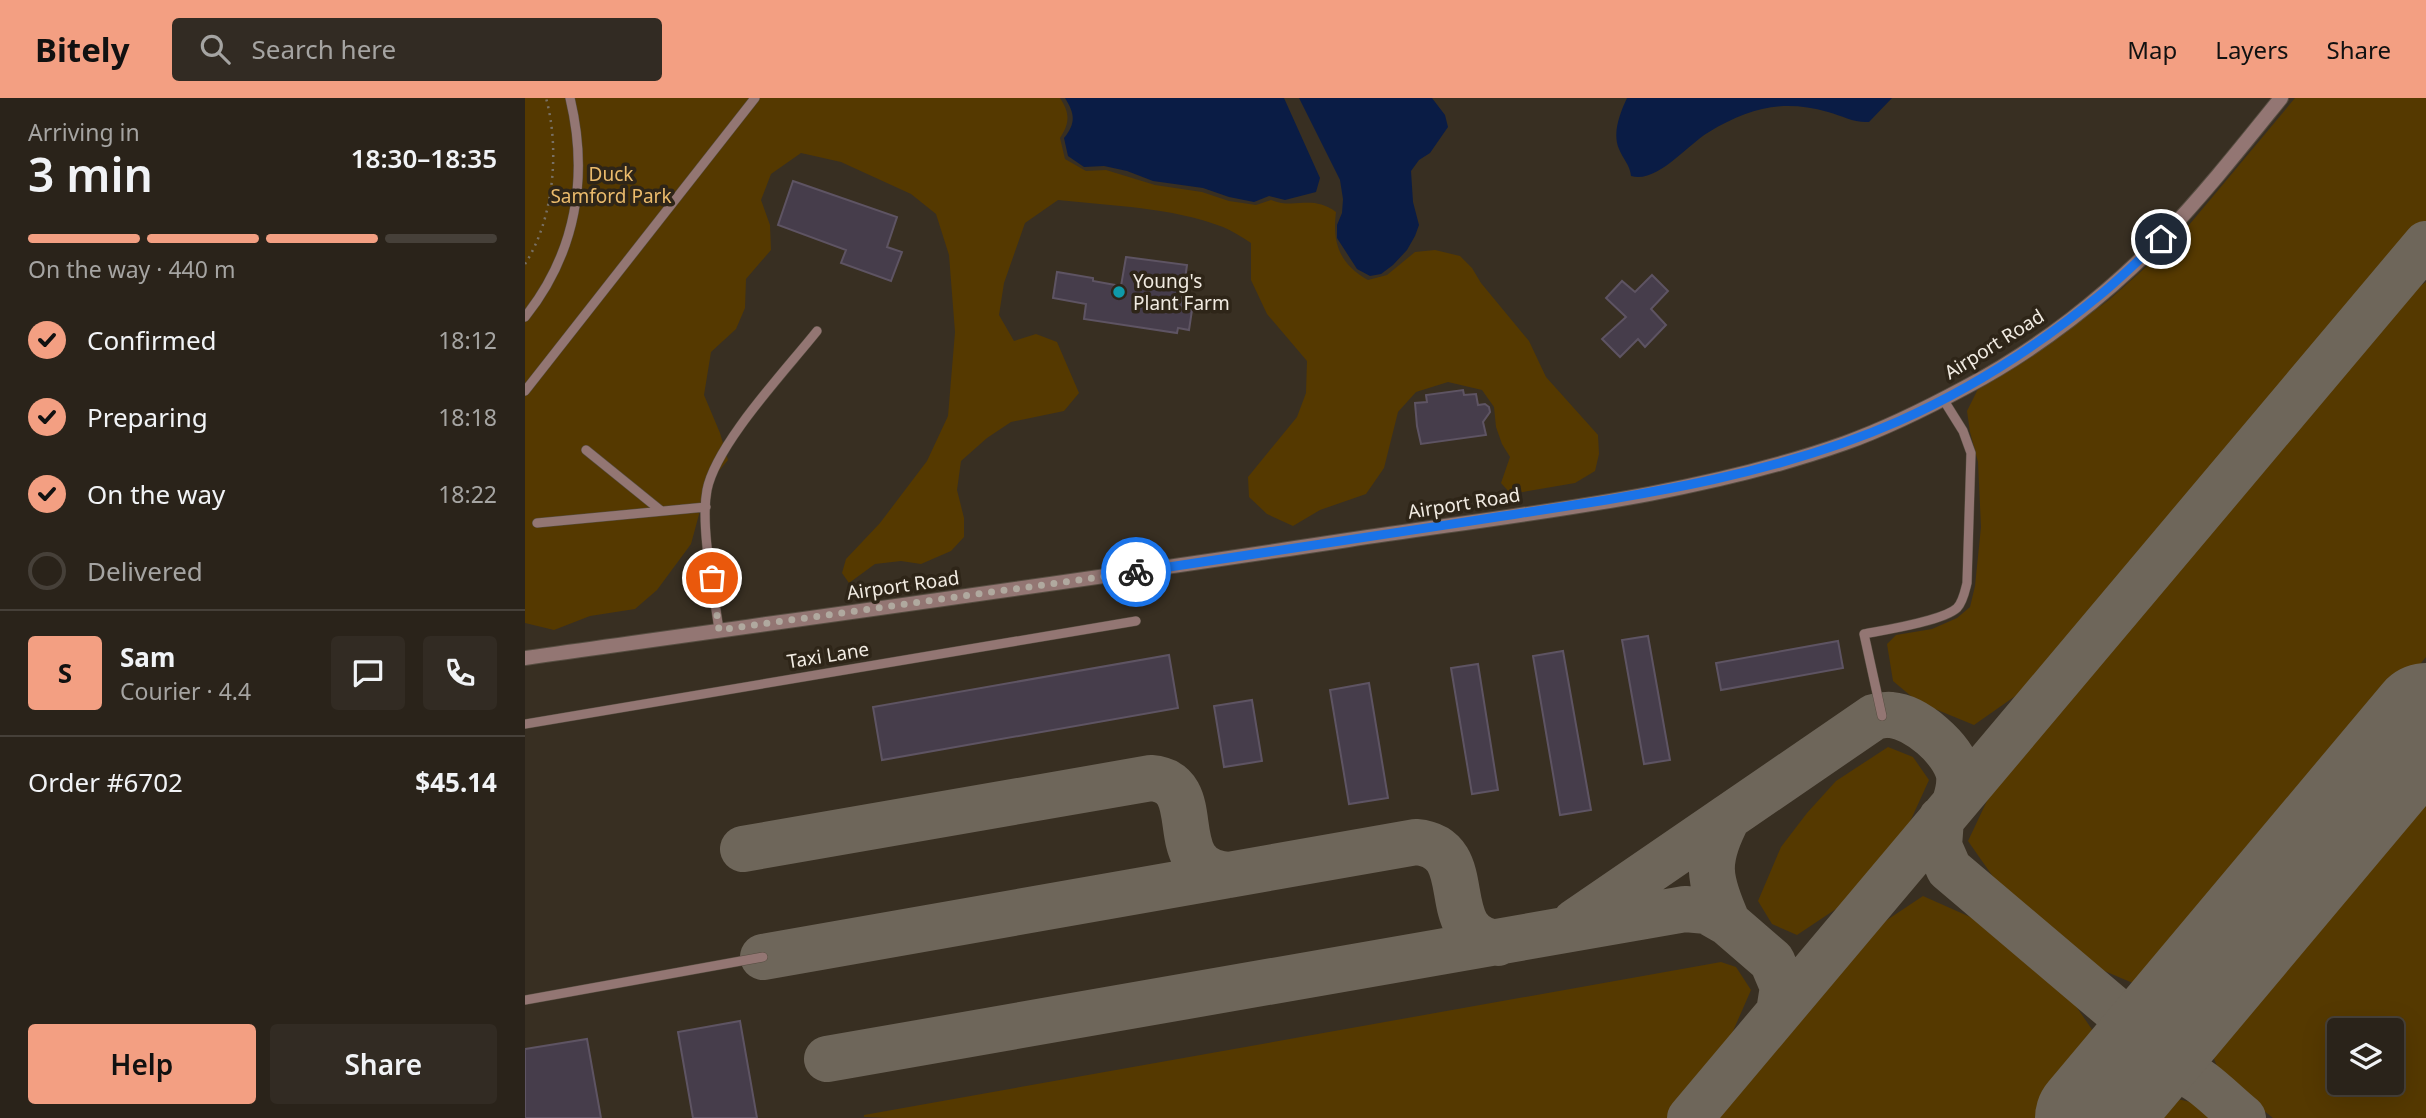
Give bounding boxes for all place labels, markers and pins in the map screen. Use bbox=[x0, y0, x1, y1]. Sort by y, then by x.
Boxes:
pin bbox=[2131, 209, 2191, 269]
place label: Young's Plant Farm bbox=[1133, 268, 1230, 316]
marker: Young's Plant Farm bbox=[1111, 284, 1127, 300]
pin bbox=[682, 548, 742, 608]

